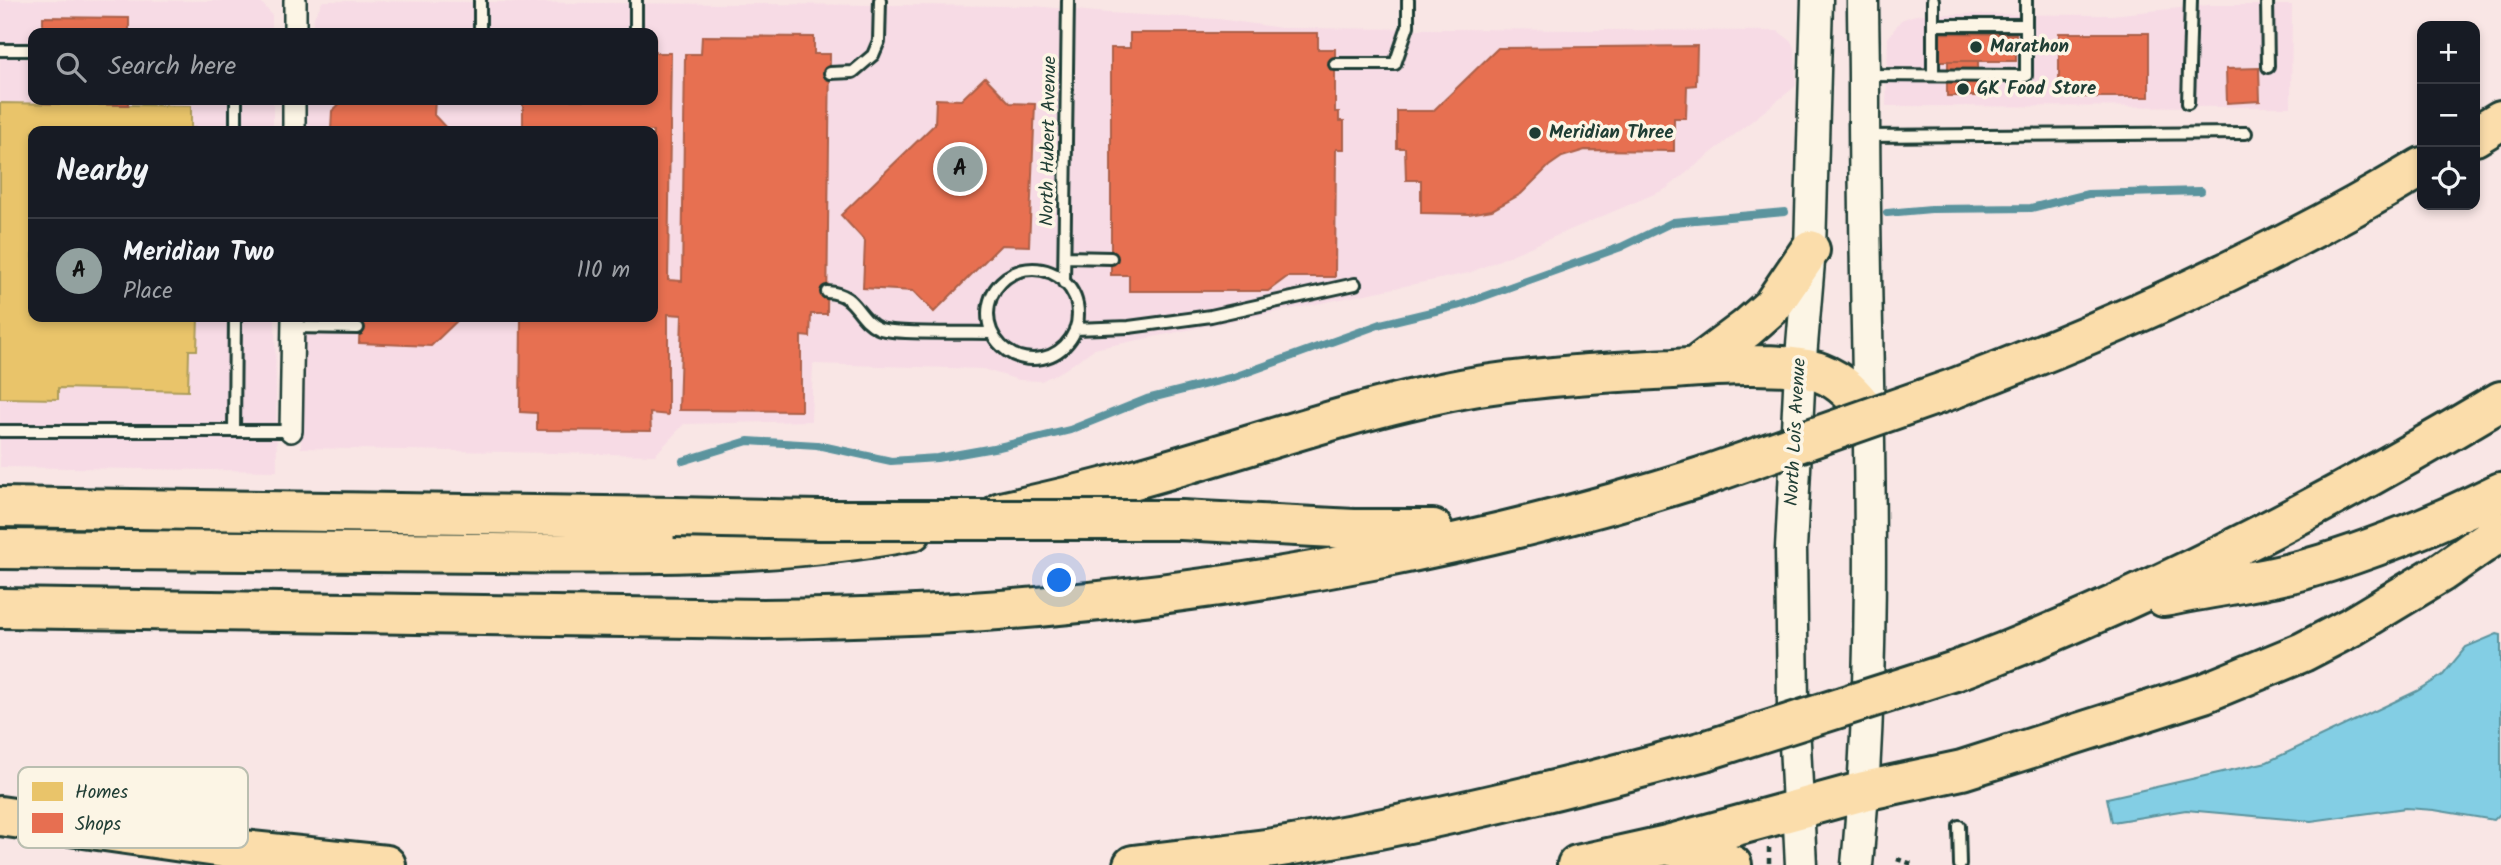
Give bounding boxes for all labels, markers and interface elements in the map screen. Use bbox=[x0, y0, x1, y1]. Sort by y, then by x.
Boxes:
map controls bbox=[2417, 21, 2480, 210]
button: + bbox=[2417, 21, 2480, 84]
search box bbox=[28, 28, 658, 105]
place label: Marathon bbox=[1990, 32, 2069, 62]
marker: Marathon bbox=[1968, 39, 1984, 55]
text: Search here bbox=[108, 46, 236, 88]
icon: search bbox=[52, 48, 90, 86]
street label: North Hubert Avenue bbox=[1033, 55, 1065, 227]
place label: GK Food Store bbox=[1977, 74, 2096, 104]
marker: GK Food Store bbox=[1955, 81, 1971, 97]
button: − bbox=[2417, 84, 2480, 147]
place label: Meridian Three bbox=[1549, 118, 1674, 148]
marker: Meridian Three bbox=[1527, 125, 1543, 141]
pin: A bbox=[937, 143, 983, 195]
button: locate bbox=[2417, 147, 2480, 210]
text: Nearby bbox=[56, 148, 148, 196]
text: Meridian Two bbox=[123, 232, 274, 274]
text: A bbox=[72, 253, 86, 289]
text: 110 m bbox=[577, 253, 630, 289]
text: Place bbox=[123, 274, 173, 310]
street label: North Lois Avenue bbox=[1777, 357, 1815, 507]
your location bbox=[1042, 563, 1076, 597]
legend bbox=[18, 767, 248, 848]
text: Homes bbox=[75, 778, 128, 808]
text: Shops bbox=[75, 810, 121, 840]

